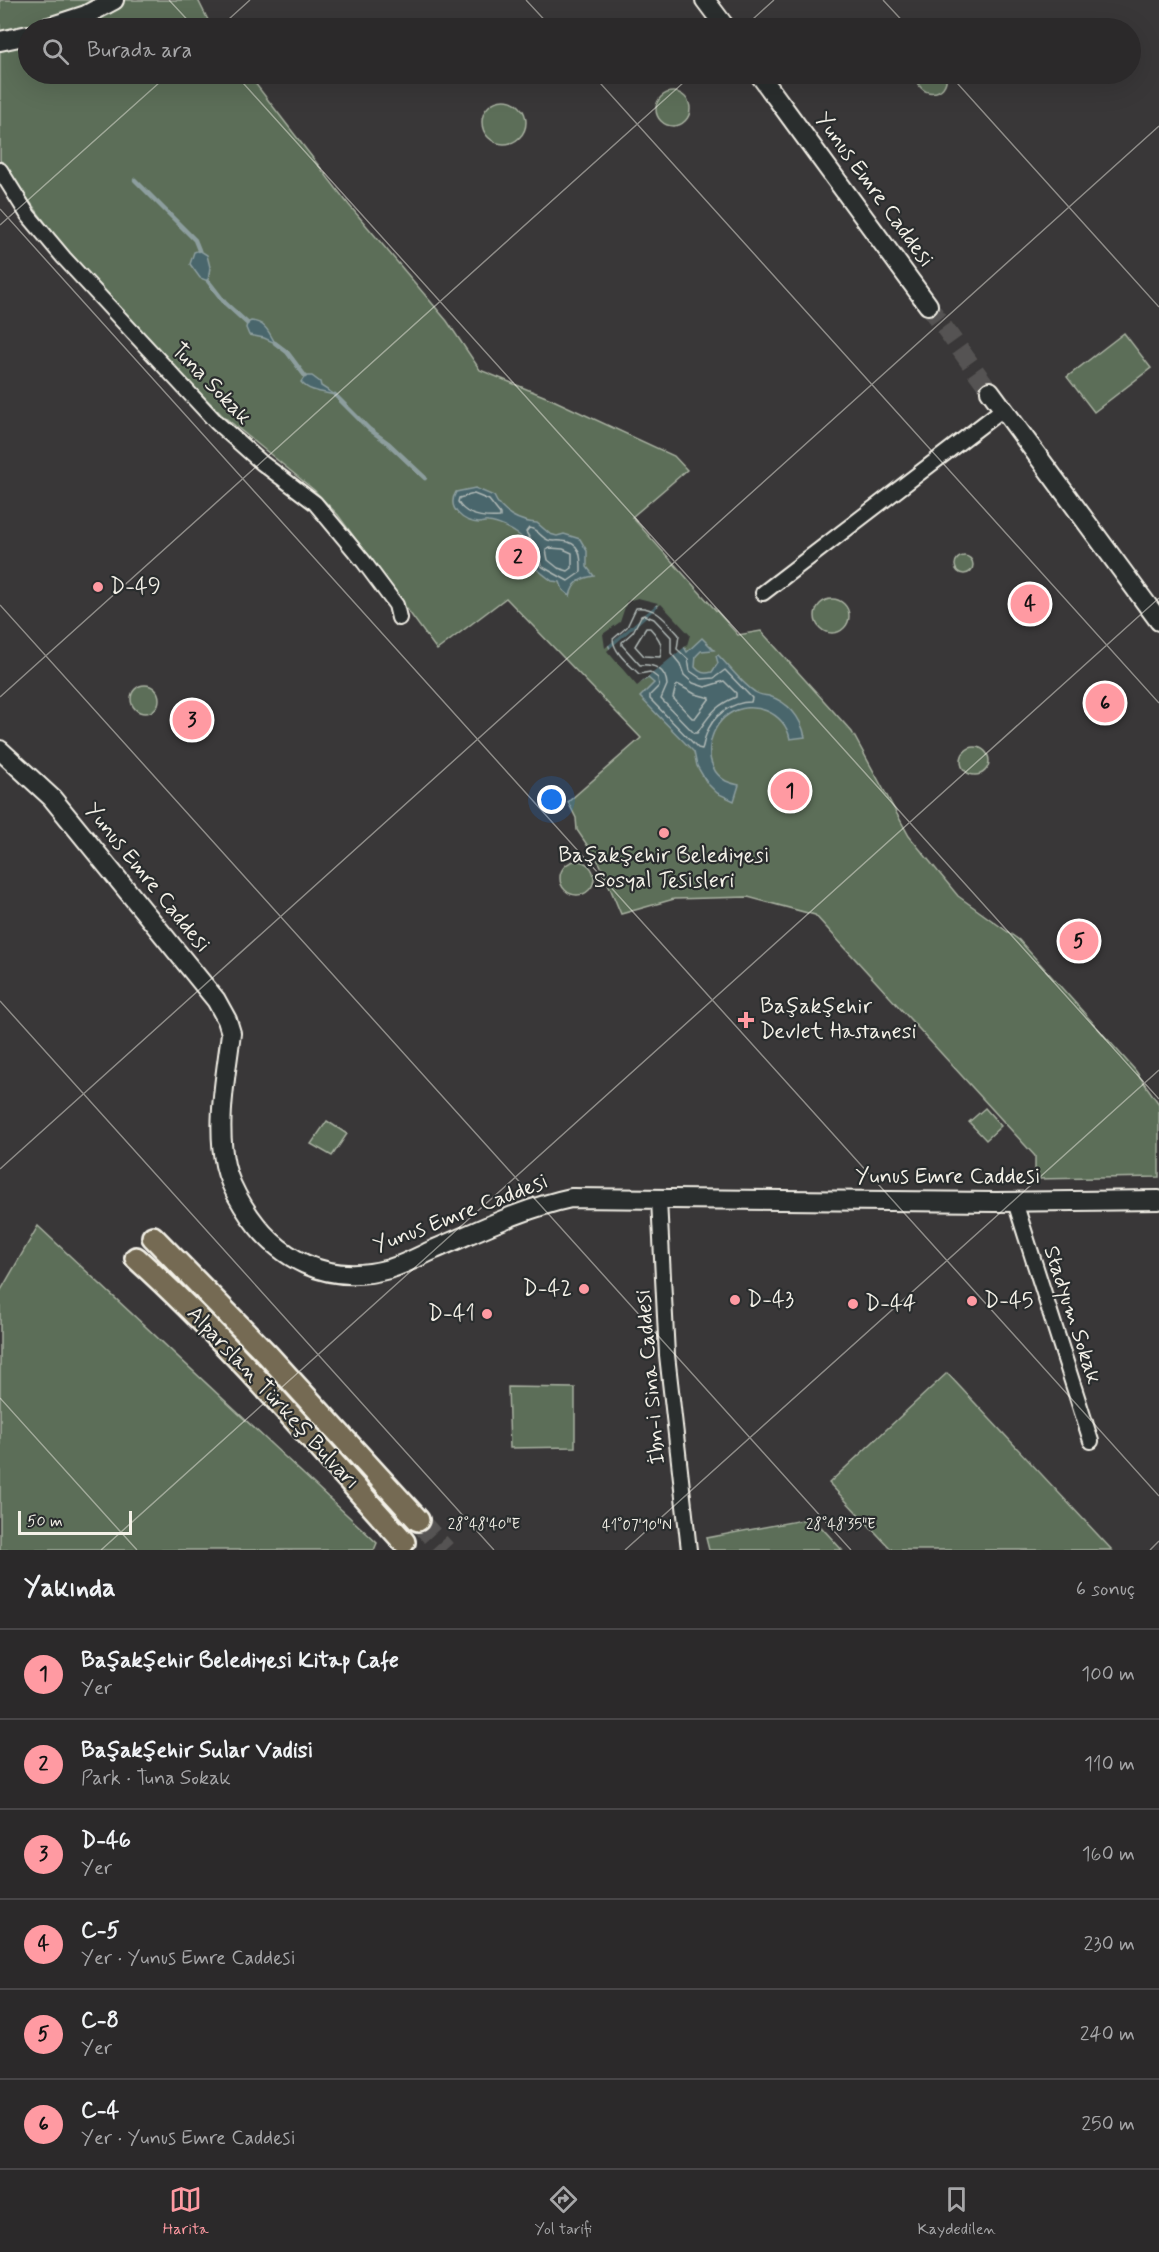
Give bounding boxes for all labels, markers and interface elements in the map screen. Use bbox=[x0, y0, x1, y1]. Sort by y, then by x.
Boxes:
search box bbox=[18, 18, 1141, 84]
icon: search bbox=[39, 35, 72, 68]
text: Burada ara bbox=[87, 37, 192, 65]
street label: Yunus Emre Caddesi bbox=[808, 107, 940, 273]
street label: Tuna Sokak bbox=[165, 337, 257, 431]
pin: 2 bbox=[498, 534, 538, 580]
place label: D-49 bbox=[110, 573, 161, 601]
marker: D-49 bbox=[91, 580, 105, 594]
pin: 4 bbox=[1010, 582, 1050, 626]
pin: 6 bbox=[1086, 680, 1124, 726]
pin: 3 bbox=[172, 698, 212, 742]
pin: 1 bbox=[770, 768, 810, 814]
your location bbox=[537, 785, 566, 814]
street label: Yunus Emre Caddesi bbox=[78, 797, 216, 959]
marker: Başakşehir Belediyesi Sosyal Tesisleri bbox=[657, 826, 671, 840]
place label: Başakşehir Belediyesi Sosyal Tesisleri bbox=[558, 842, 770, 895]
pin: 5 bbox=[1060, 918, 1098, 964]
place label: Başakşehir Devlet Hastanesi bbox=[760, 993, 917, 1046]
marker: Başakşehir Devlet Hastanesi bbox=[737, 1011, 755, 1029]
street label: Yunus Emre Caddesi bbox=[855, 1163, 1041, 1191]
street label: Yunus Emre Caddesi bbox=[369, 1168, 553, 1260]
street label: Stadyum Sokak bbox=[1036, 1242, 1108, 1388]
place label: D-42 bbox=[523, 1275, 572, 1303]
marker: D-42 bbox=[577, 1282, 591, 1296]
place label: D-43 bbox=[747, 1286, 794, 1314]
place label: D-45 bbox=[984, 1287, 1034, 1315]
street label: İbn-i Sina Caddesi bbox=[629, 1289, 673, 1465]
place label: D-44 bbox=[865, 1290, 916, 1318]
marker: D-43 bbox=[728, 1293, 742, 1307]
marker: D-45 bbox=[965, 1294, 979, 1308]
marker: D-44 bbox=[846, 1297, 860, 1311]
street label: Alparslan Türkeş Bulvarı bbox=[181, 1300, 365, 1496]
place label: D-41 bbox=[428, 1300, 475, 1328]
marker: D-41 bbox=[480, 1307, 494, 1321]
scale bar bbox=[18, 1508, 132, 1536]
text: 50 m bbox=[27, 1511, 63, 1532]
text: 28°48'40"E bbox=[448, 1515, 520, 1535]
text: 28°48'35"E bbox=[806, 1515, 876, 1535]
text: 41°07'10"N bbox=[602, 1516, 672, 1536]
text: Yakında bbox=[24, 1572, 116, 1606]
text: 6 sonuç bbox=[1076, 1576, 1135, 1603]
text: Başakşehir Belediyesi Kitap Cafe bbox=[81, 1647, 399, 1675]
text: 1 bbox=[39, 1661, 48, 1688]
text: 100 m bbox=[1081, 1661, 1135, 1688]
text: Yer bbox=[81, 1675, 112, 1702]
text: Başakşehir Sular Vadisi bbox=[81, 1737, 314, 1765]
text: 2 bbox=[39, 1751, 48, 1778]
text: 110 m bbox=[1084, 1751, 1135, 1778]
text: Park · Tuna Sokak bbox=[81, 1765, 231, 1792]
text: D-46 bbox=[81, 1827, 131, 1855]
text: 3 bbox=[39, 1841, 48, 1868]
text: 160 m bbox=[1082, 1841, 1135, 1868]
text: Yer bbox=[81, 1855, 112, 1882]
text: C-5 bbox=[81, 1917, 120, 1945]
text: 4 bbox=[38, 1931, 49, 1958]
text: 230 m bbox=[1083, 1931, 1135, 1958]
text: Yer · Yunus Emre Caddesi bbox=[81, 1945, 296, 1972]
text: C-8 bbox=[81, 2007, 119, 2035]
text: 5 bbox=[38, 2021, 50, 2048]
text: 240 m bbox=[1080, 2021, 1135, 2048]
text: Yer bbox=[81, 2035, 112, 2062]
text: C-4 bbox=[81, 2097, 119, 2125]
text: 6 bbox=[38, 2111, 49, 2138]
text: 250 m bbox=[1081, 2111, 1135, 2138]
text: Yer · Yunus Emre Caddesi bbox=[81, 2125, 296, 2152]
tab: Harita bbox=[163, 2183, 209, 2240]
tab: Yol tarifi bbox=[534, 2183, 592, 2240]
tab: Kaydedilen bbox=[918, 2183, 996, 2240]

